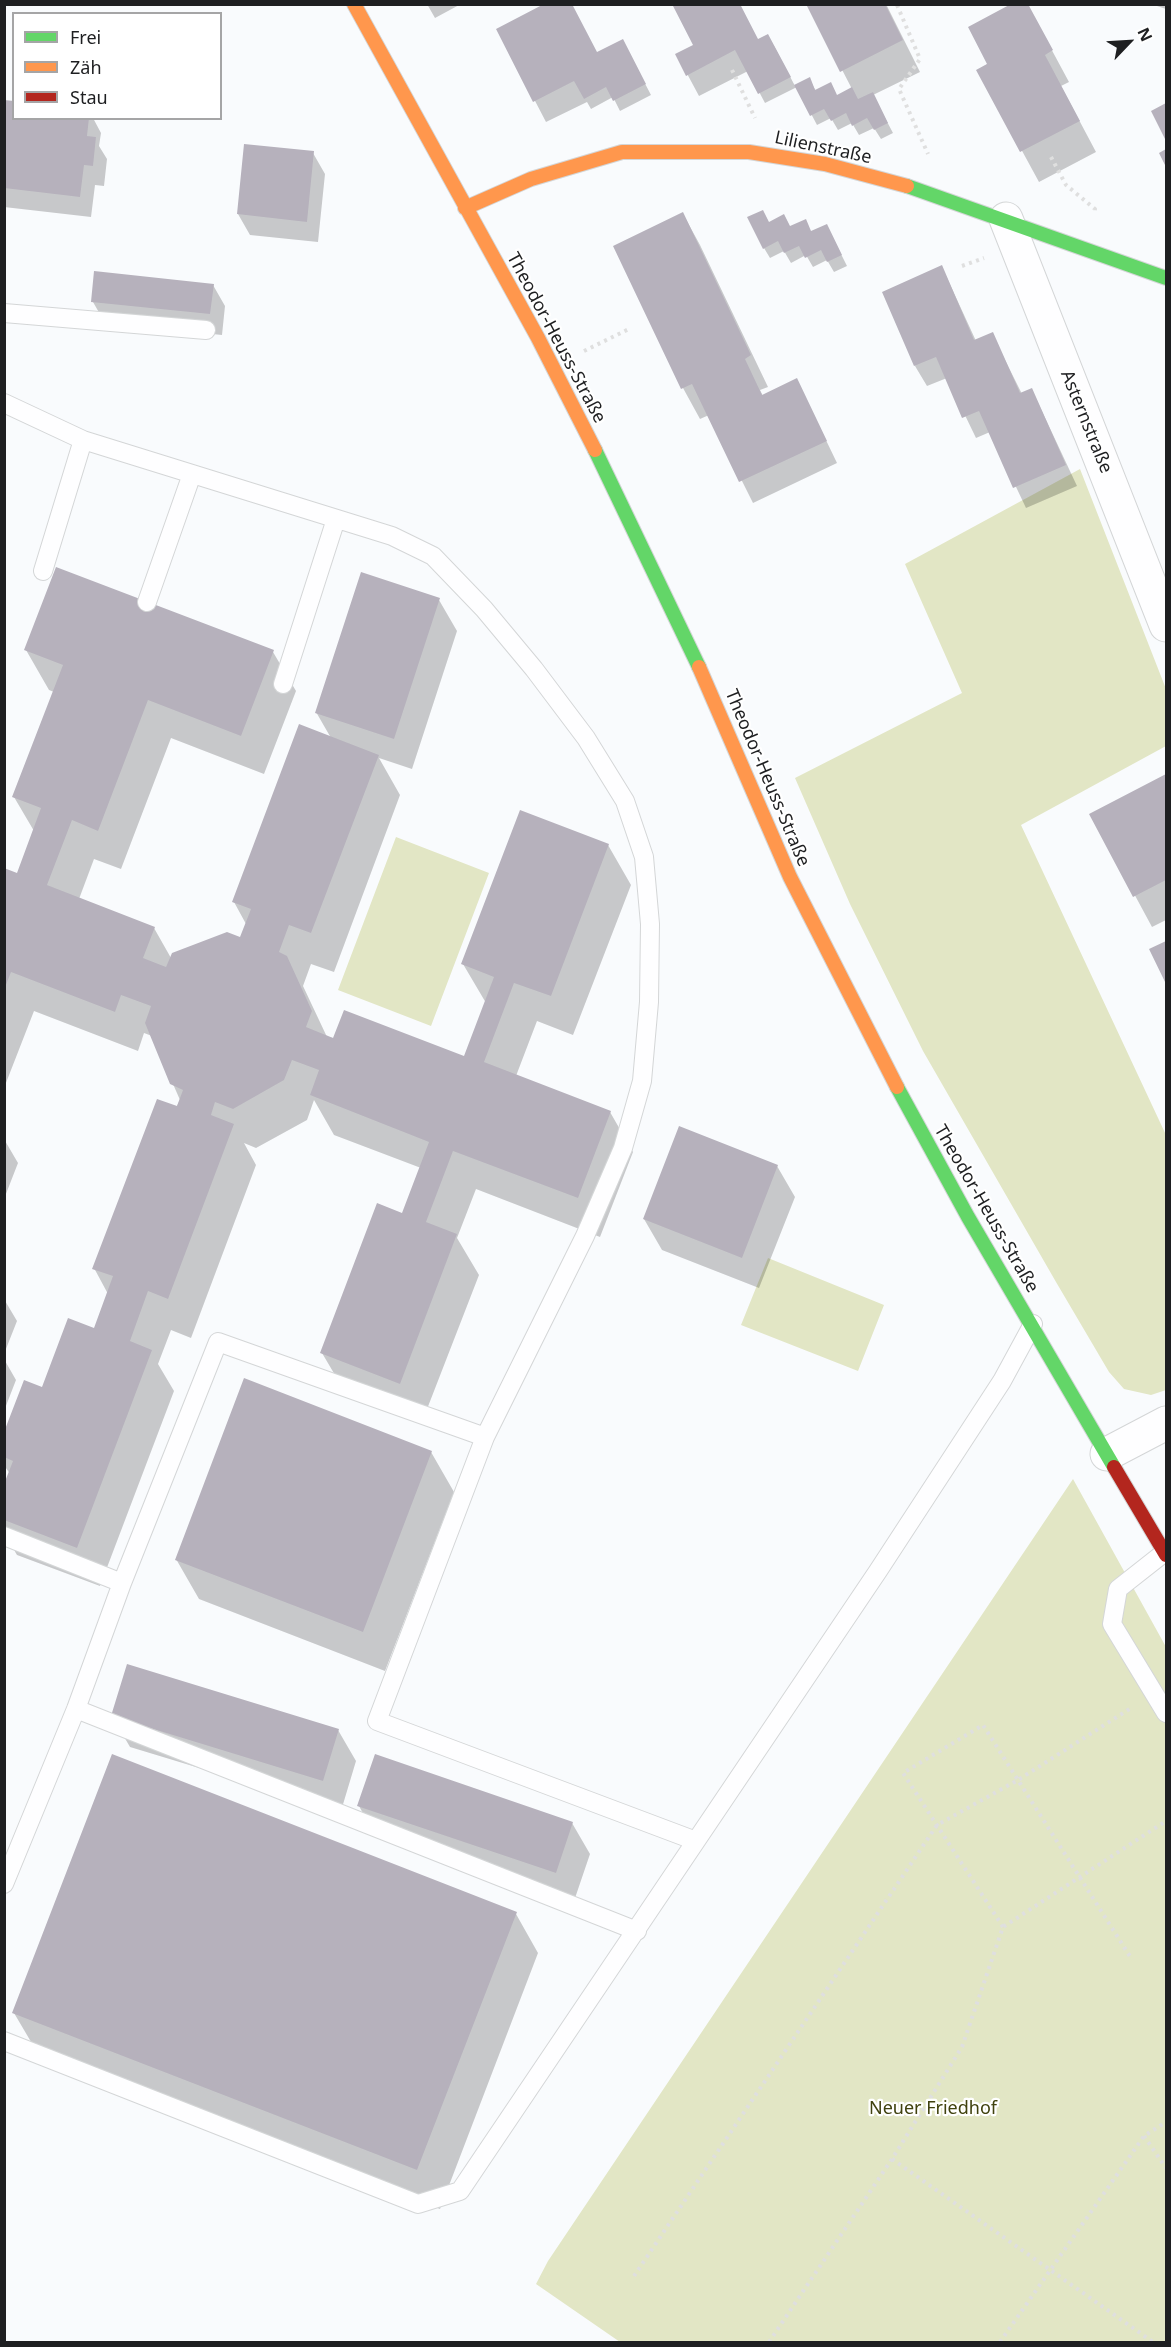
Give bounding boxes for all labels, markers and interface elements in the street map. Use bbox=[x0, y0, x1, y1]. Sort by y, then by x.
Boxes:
legend bbox=[12, 12, 222, 120]
north arrow bbox=[1099, 12, 1159, 72]
text: N bbox=[1133, 24, 1158, 45]
text: Frei bbox=[70, 25, 101, 49]
text: Zäh bbox=[70, 55, 102, 79]
text: Stau bbox=[70, 85, 108, 109]
street label: Lilienstraße bbox=[773, 127, 873, 169]
street label: Theodor-Heuss-Straße bbox=[502, 249, 610, 427]
street label: Asternstraße bbox=[1056, 367, 1116, 477]
street label: Theodor-Heuss-Straße bbox=[720, 686, 814, 870]
street label: Theodor-Heuss-Straße bbox=[929, 1121, 1043, 1297]
park label: Neuer Friedhof bbox=[869, 2098, 997, 2120]

